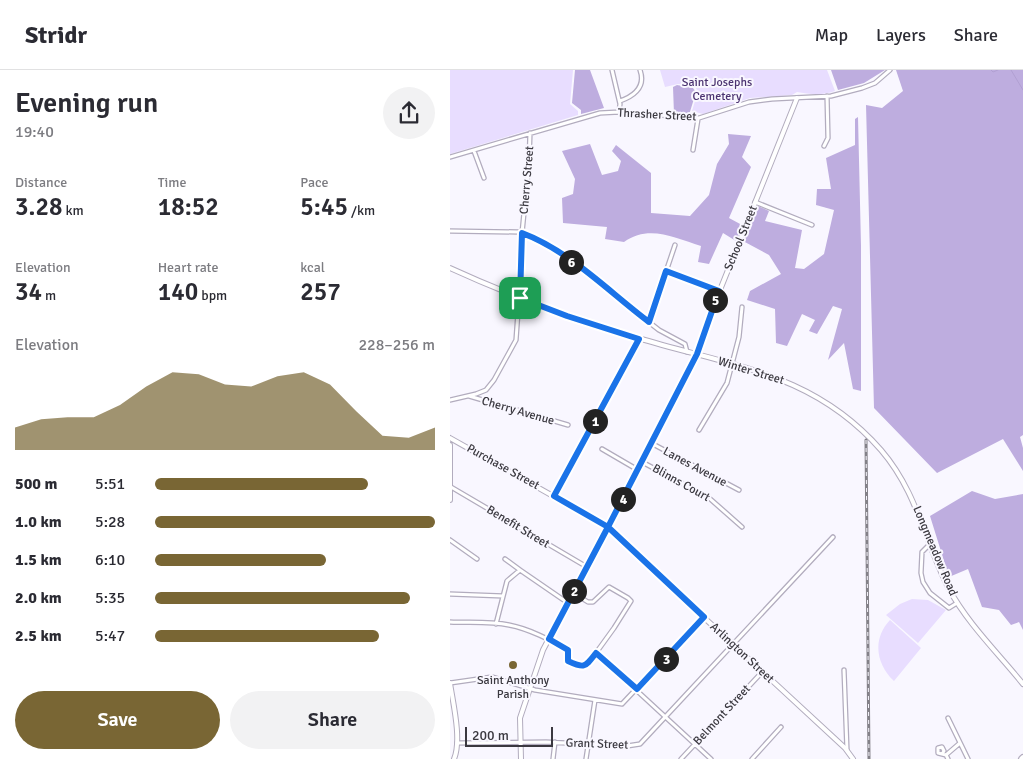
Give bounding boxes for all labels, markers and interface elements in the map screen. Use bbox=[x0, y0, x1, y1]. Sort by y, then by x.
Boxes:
text: Stridr bbox=[25, 20, 87, 50]
text: Map bbox=[815, 24, 848, 46]
text: Layers bbox=[876, 24, 926, 46]
text: Share bbox=[954, 24, 998, 46]
park label: Saint Josephs Cemetery bbox=[682, 75, 752, 104]
text: Evening run bbox=[15, 86, 158, 120]
button: share bbox=[383, 87, 435, 139]
street label: Thrasher Street bbox=[617, 105, 697, 125]
text: 19:40 bbox=[15, 122, 54, 142]
street label: Cherry Street bbox=[517, 145, 537, 215]
text: Distance bbox=[15, 174, 67, 191]
text: Time bbox=[158, 174, 187, 191]
text: Pace bbox=[300, 174, 329, 191]
text: 3.28 bbox=[15, 191, 62, 222]
text: 18:52 bbox=[158, 191, 219, 222]
text: 5:45 bbox=[300, 191, 348, 222]
text: km bbox=[62, 202, 84, 219]
text: /km bbox=[348, 202, 375, 219]
street label: School Street bbox=[721, 203, 761, 273]
pin: 6 bbox=[558, 250, 584, 274]
text: 6 bbox=[568, 254, 575, 271]
text: Elevation bbox=[15, 259, 71, 276]
text: Heart rate bbox=[158, 259, 218, 276]
text: kcal bbox=[300, 259, 325, 276]
text: 34 bbox=[15, 276, 42, 307]
text: 140 bbox=[158, 276, 198, 307]
text: 257 bbox=[300, 276, 341, 307]
pin bbox=[499, 277, 541, 319]
icon: arrive bbox=[506, 284, 534, 312]
text: m bbox=[42, 287, 56, 304]
text: bpm bbox=[198, 287, 227, 304]
pin: 5 bbox=[702, 288, 728, 312]
text: 5 bbox=[712, 292, 719, 309]
text: Elevation bbox=[15, 335, 79, 355]
text: 228–256 m bbox=[358, 335, 435, 355]
street label: Winter Street bbox=[716, 354, 786, 388]
street label: Cherry Avenue bbox=[480, 393, 556, 429]
pin: 1 bbox=[582, 408, 608, 434]
text: 1 bbox=[592, 413, 599, 430]
street label: Purchase Street bbox=[464, 441, 542, 493]
street label: Lanes Avenue bbox=[660, 444, 730, 490]
street label: Blinns Court bbox=[649, 461, 713, 505]
text: 500 m bbox=[15, 474, 57, 494]
text: 5:51 bbox=[95, 474, 125, 494]
pin: 4 bbox=[610, 486, 636, 512]
text: 4 bbox=[620, 491, 627, 508]
street label: Benefit Street bbox=[484, 502, 552, 552]
street label: Longmeadow Road bbox=[909, 504, 961, 598]
text: 1.0 km bbox=[15, 512, 62, 532]
text: 5:28 bbox=[95, 512, 125, 532]
text: 1.5 km bbox=[15, 550, 62, 570]
text: 6:10 bbox=[95, 550, 125, 570]
pin: 2 bbox=[562, 578, 586, 604]
text: 2 bbox=[571, 583, 578, 600]
text: 2.0 km bbox=[15, 588, 62, 608]
text: 5:35 bbox=[95, 588, 125, 608]
street label: Arlington Street bbox=[707, 620, 777, 686]
text: 2.5 km bbox=[15, 626, 62, 646]
text: 5:47 bbox=[95, 626, 125, 646]
pin: 3 bbox=[654, 646, 678, 672]
text: 3 bbox=[663, 651, 670, 668]
marker: Saint Anthony Parish bbox=[507, 659, 519, 671]
place label: Saint Anthony Parish bbox=[477, 673, 550, 702]
street label: Belmont Street bbox=[690, 682, 754, 748]
button: Save bbox=[15, 691, 220, 749]
button: Share bbox=[230, 691, 435, 749]
scale bar bbox=[465, 724, 552, 747]
text: 200 m bbox=[472, 727, 509, 744]
street label: Grant Street bbox=[565, 735, 629, 753]

